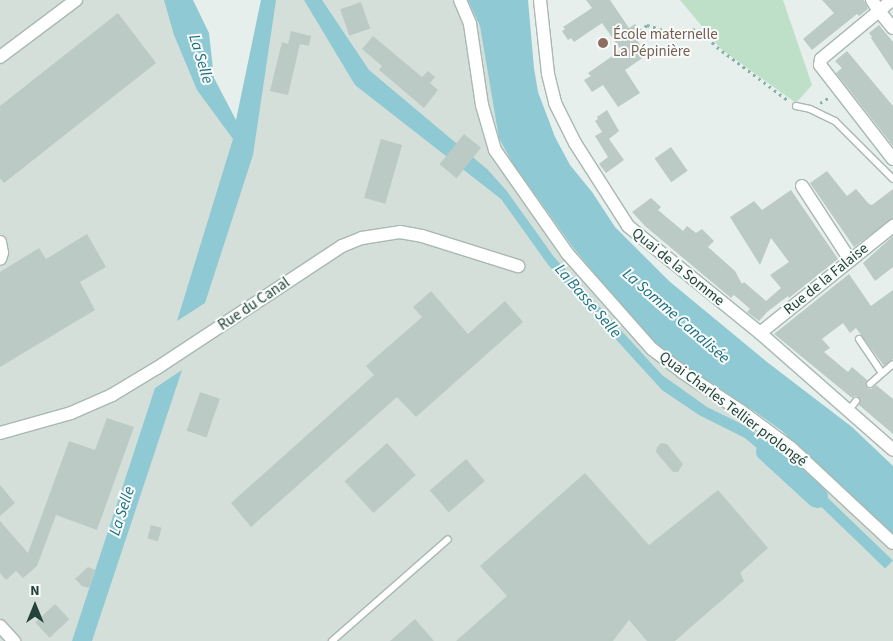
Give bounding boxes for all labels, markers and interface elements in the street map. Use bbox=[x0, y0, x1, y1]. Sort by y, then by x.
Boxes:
place label: École maternelle La Pépinière bbox=[613, 25, 718, 60]
water label: La Selle bbox=[184, 32, 218, 86]
marker: École maternelle La Pépinière bbox=[597, 37, 609, 49]
street label: Quai de la Somme bbox=[628, 224, 728, 310]
street label: Rue de la Falaise bbox=[780, 239, 872, 319]
water label: La Basse Selle bbox=[551, 260, 625, 342]
water label: La Somme Canalisée bbox=[619, 264, 733, 368]
street label: Rue du Canal bbox=[215, 274, 293, 334]
street label: Quai Charles Tellier prolongé bbox=[656, 348, 810, 470]
water label: La Selle bbox=[105, 484, 139, 538]
north arrow bbox=[10, 581, 60, 631]
text: N bbox=[30, 581, 40, 601]

